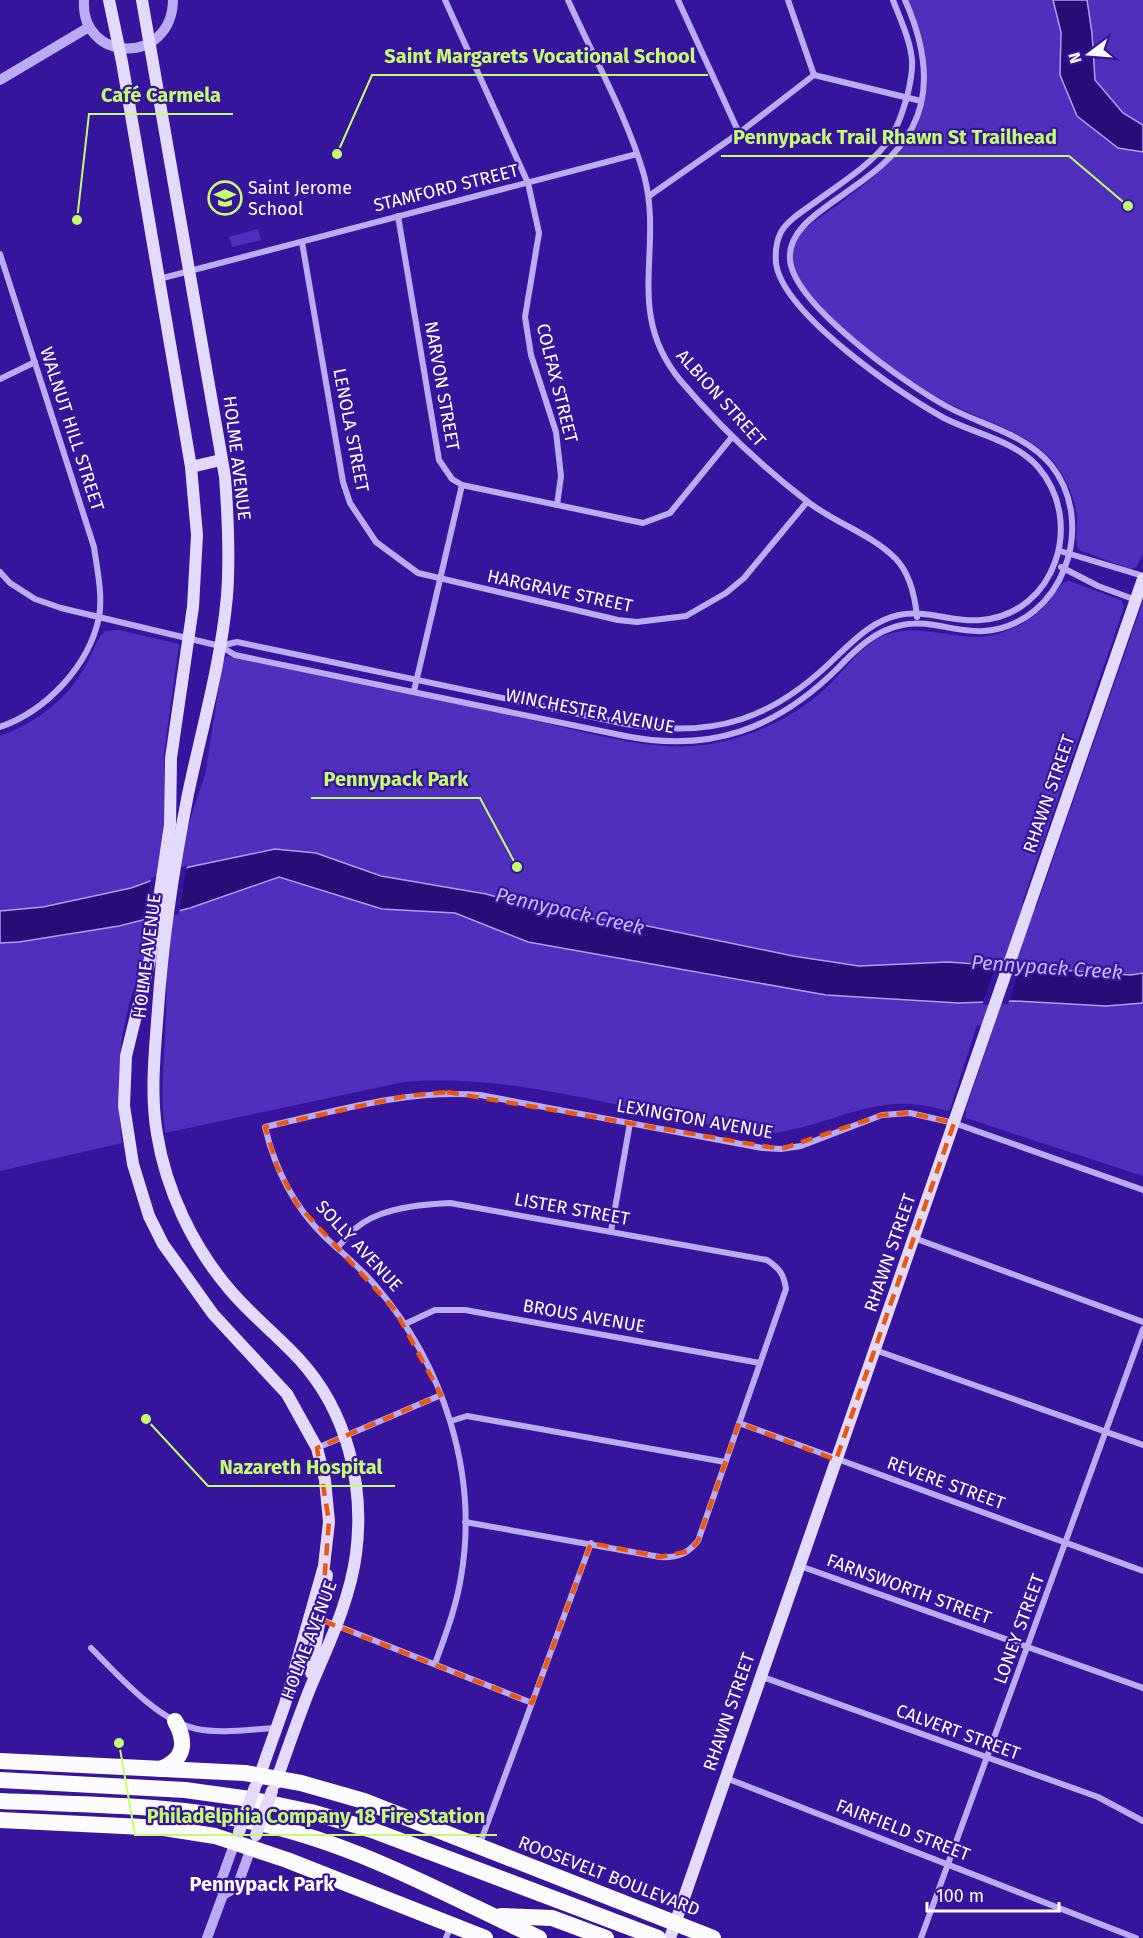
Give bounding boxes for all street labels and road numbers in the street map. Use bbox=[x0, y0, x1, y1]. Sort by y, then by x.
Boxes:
street label: STAMFORD STREET bbox=[371, 159, 521, 217]
street label: NARVON STREET bbox=[420, 320, 464, 453]
street label: COLFAX STREET bbox=[532, 321, 583, 446]
street label: WALNUT HILL STREET bbox=[35, 344, 109, 514]
street label: ALBION STREET bbox=[672, 345, 771, 452]
street label: LENOLA STREET bbox=[328, 366, 374, 494]
street label: HOLME AVENUE bbox=[218, 394, 256, 522]
street label: HARGRAVE STREET bbox=[485, 565, 635, 617]
street label: WINCHESTER AVENUE bbox=[504, 684, 676, 738]
street label: RHAWN STREET bbox=[1018, 731, 1080, 856]
street label: HOLME AVENUE bbox=[128, 892, 166, 1020]
street label: LEXINGTON AVENUE bbox=[615, 1094, 775, 1144]
street label: LISTER STREET bbox=[513, 1188, 632, 1230]
street label: RHAWN STREET bbox=[859, 1190, 921, 1315]
street label: SOLLY AVENUE bbox=[311, 1196, 407, 1296]
street label: BROUS AVENUE bbox=[521, 1294, 647, 1338]
street label: REVERE STREET bbox=[884, 1452, 1008, 1515]
street label: FARNSWORTH STREET bbox=[824, 1549, 995, 1629]
street label: LONEY STREET bbox=[989, 1570, 1049, 1687]
street label: HOLME AVENUE bbox=[276, 1578, 342, 1702]
street label: RHAWN STREET bbox=[698, 1649, 760, 1774]
street label: CALVERT STREET bbox=[893, 1699, 1024, 1765]
street label: FAIRFIELD STREET bbox=[833, 1794, 974, 1866]
street label: ROOSEVELT BOULEVARD bbox=[515, 1831, 703, 1921]

